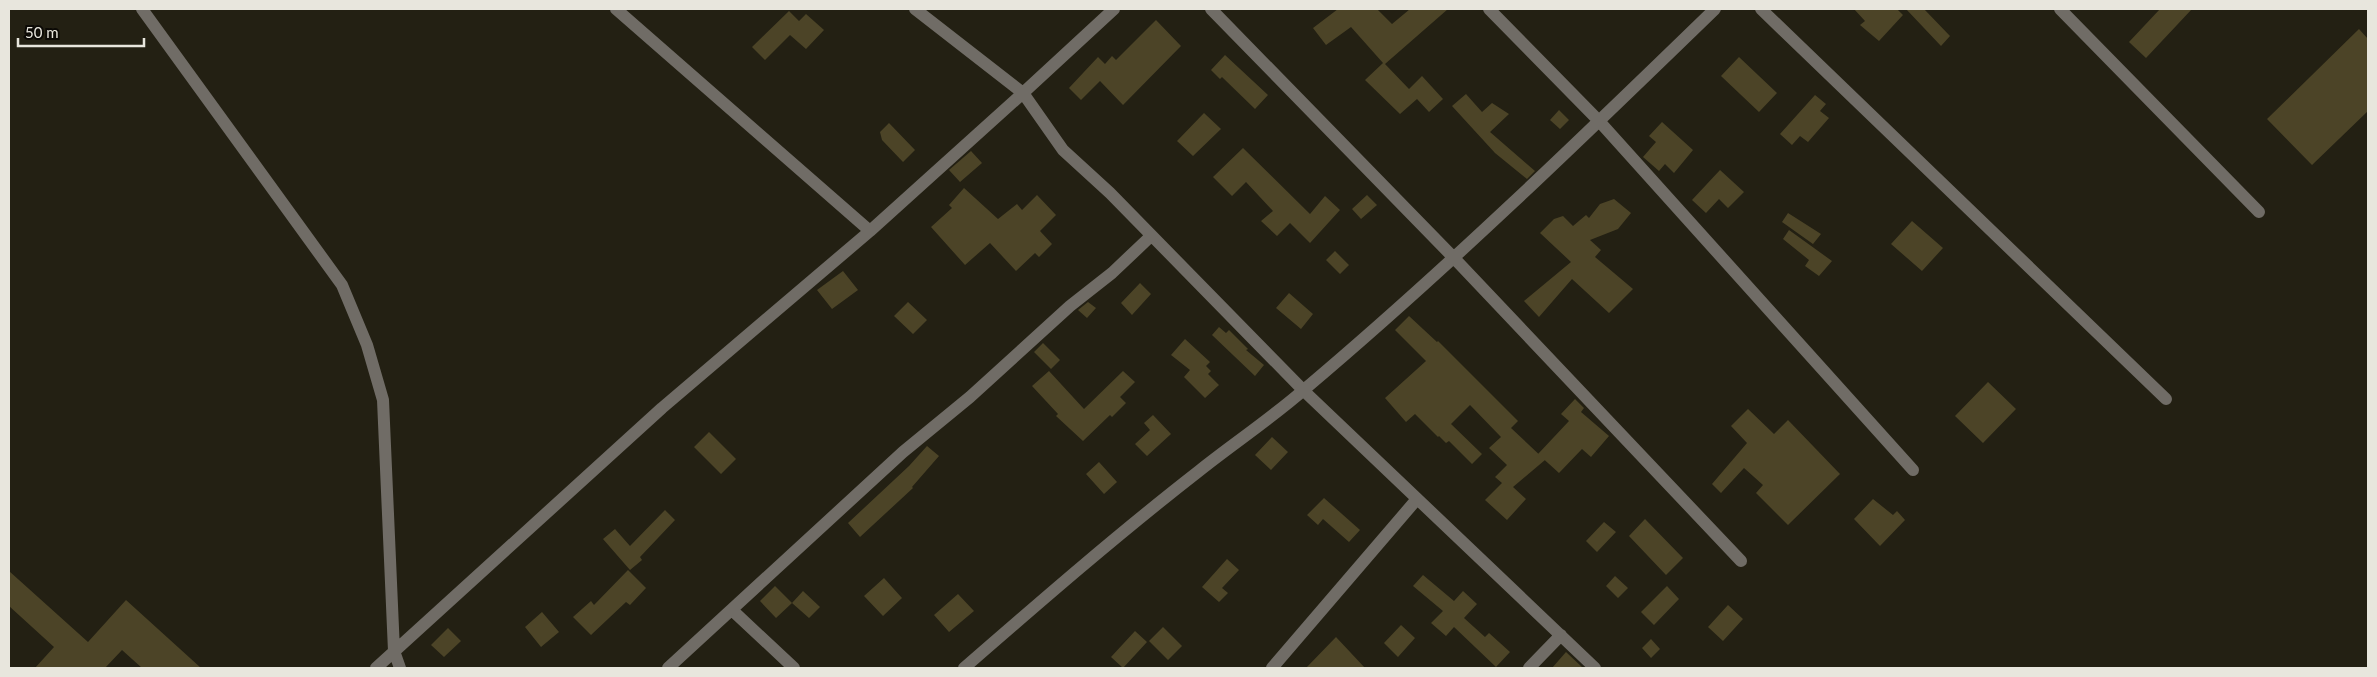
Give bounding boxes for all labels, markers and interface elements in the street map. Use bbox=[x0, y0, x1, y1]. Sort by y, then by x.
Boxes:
scale bar bbox=[18, 15, 144, 47]
text: 50 m bbox=[25, 23, 59, 41]

